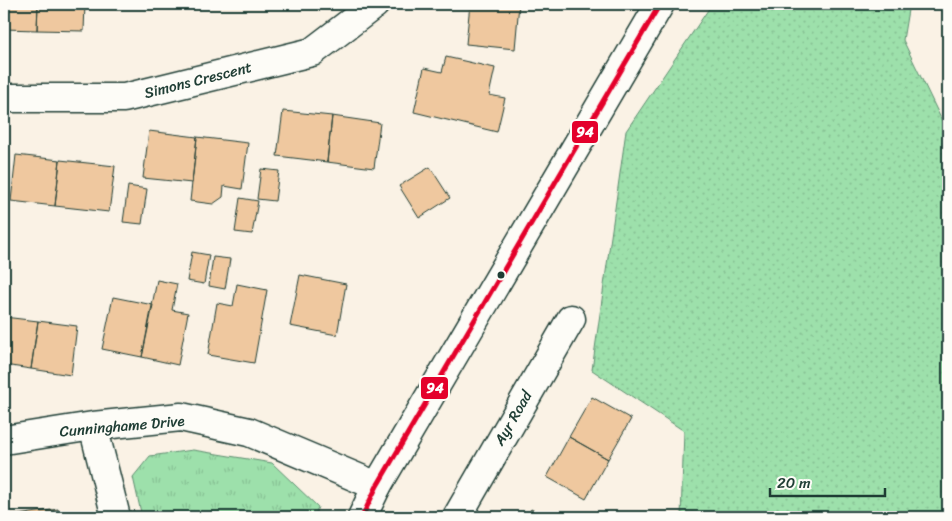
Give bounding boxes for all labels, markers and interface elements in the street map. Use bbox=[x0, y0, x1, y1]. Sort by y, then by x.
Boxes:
street label: Simons Crescent bbox=[141, 54, 255, 106]
line badge: 94 bbox=[571, 120, 599, 144]
text: 94 bbox=[576, 120, 594, 145]
unlabelled marker bbox=[496, 270, 506, 280]
line badge: 94 bbox=[420, 376, 449, 400]
text: 94 bbox=[426, 376, 444, 401]
street label: Ayr Road bbox=[486, 385, 540, 451]
street label: Cunninghame Drive bbox=[58, 408, 186, 444]
scale bar bbox=[770, 466, 884, 498]
text: 20 m bbox=[777, 470, 811, 496]

